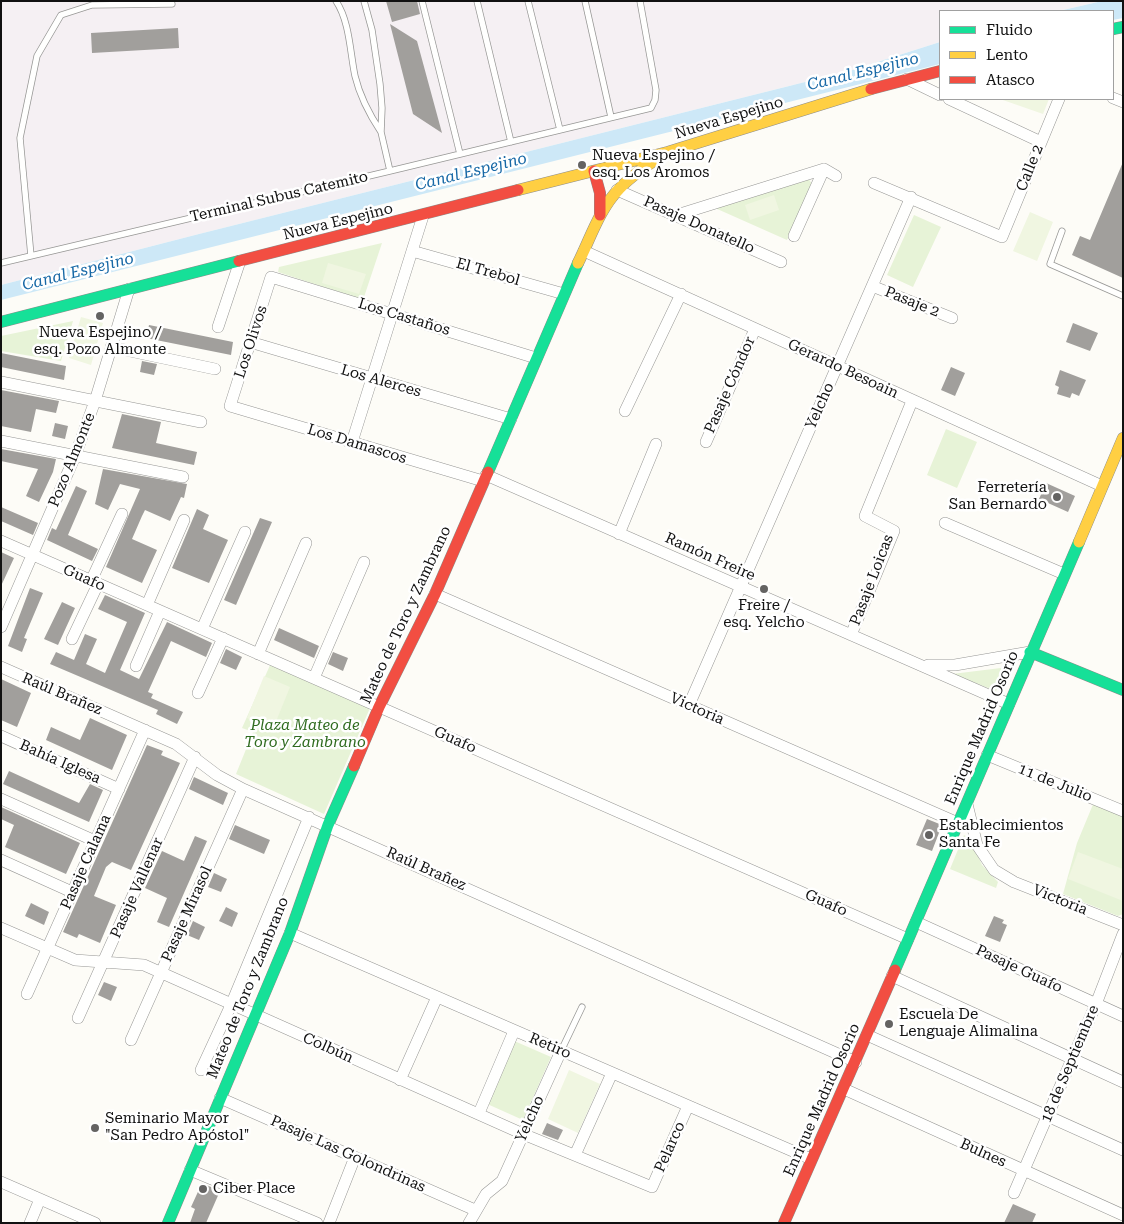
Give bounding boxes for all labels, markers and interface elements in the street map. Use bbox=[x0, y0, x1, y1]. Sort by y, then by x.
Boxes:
legend bbox=[939, 10, 1114, 100]
text: Fluido bbox=[986, 21, 1033, 39]
text: Lento bbox=[986, 46, 1028, 64]
water label: Canal Espejino bbox=[805, 49, 921, 95]
text: Atasco bbox=[986, 71, 1035, 89]
street label: Nueva Espejino bbox=[673, 93, 785, 143]
street label: Calle 2 bbox=[1013, 142, 1047, 194]
place label: Nueva Espejino / esq. Los Aromos bbox=[592, 147, 715, 182]
water label: Canal Espejino bbox=[413, 149, 529, 195]
marker: Nueva Espejino / esq. Los Aromos bbox=[576, 159, 588, 171]
street label: Terminal Subus Catemito bbox=[188, 168, 370, 226]
street label: Pasaje Donatello bbox=[641, 192, 757, 258]
street label: Nueva Espejino bbox=[281, 200, 395, 244]
water label: Canal Espejino bbox=[20, 249, 136, 295]
street label: El Trebol bbox=[454, 254, 522, 290]
street label: Pasaje 2 bbox=[882, 283, 942, 321]
street label: Los Castaños bbox=[356, 294, 452, 340]
street label: Los Olivos bbox=[231, 303, 271, 381]
marker: Nueva Espejino / esq. Pozo Almonte bbox=[94, 310, 106, 322]
place label: Nueva Espejino / esq. Pozo Almonte bbox=[34, 324, 166, 359]
street label: Pasaje Cóndor bbox=[701, 334, 759, 436]
street label: Gerardo Besoain bbox=[785, 335, 901, 403]
street label: Los Alerces bbox=[339, 361, 423, 401]
street label: Yelcho bbox=[802, 380, 838, 432]
street label: Pozo Almonte bbox=[45, 410, 99, 510]
street label: Los Damascos bbox=[305, 420, 409, 468]
place label: Ferretería San Bernardo bbox=[949, 479, 1047, 514]
marker: Ferretería San Bernardo bbox=[1051, 491, 1063, 503]
street label: Mateo de Toro y Zambrano bbox=[357, 523, 455, 707]
street label: Ramón Freire bbox=[662, 529, 758, 585]
street label: Pasaje Loicas bbox=[846, 532, 898, 628]
street label: Guafo bbox=[60, 561, 108, 595]
marker: Freire / esq. Yelcho bbox=[758, 583, 770, 595]
place label: Freire / esq. Yelcho bbox=[723, 597, 805, 632]
street label: Enrique Madrid Osorio bbox=[941, 648, 1023, 808]
street label: Raúl Brañez bbox=[19, 669, 105, 719]
street label: Victoria bbox=[667, 689, 727, 729]
park label: Plaza Mateo de Toro y Zambrano bbox=[244, 717, 366, 752]
street label: Guafo bbox=[431, 723, 479, 757]
street label: Bahía Iglesa bbox=[17, 736, 103, 788]
street label: 11 de Julio bbox=[1015, 760, 1095, 806]
street label: Pasaje Calama bbox=[57, 812, 115, 912]
place label: Establecimientos Santa Fe bbox=[939, 817, 1063, 852]
marker: Establecimientos Santa Fe bbox=[923, 829, 935, 841]
street label: Pasaje Vallenar bbox=[107, 835, 167, 941]
street label: Raúl Brañez bbox=[383, 843, 469, 895]
street label: Pasaje Mirasol bbox=[158, 863, 216, 965]
street label: Victoria bbox=[1030, 881, 1090, 919]
street label: Guafo bbox=[802, 886, 850, 920]
street label: Mateo de Toro y Zambrano bbox=[203, 895, 293, 1081]
street label: Pasaje Guafo bbox=[973, 941, 1065, 997]
street label: 18 de Septiembre bbox=[1037, 1003, 1103, 1125]
place label: Escuela De Lenguaje Alimalina bbox=[899, 1006, 1038, 1041]
marker: Escuela De Lenguaje Alimalina bbox=[883, 1018, 895, 1030]
street label: Enrique Madrid Osorio bbox=[780, 1021, 864, 1179]
street label: Colbún bbox=[300, 1029, 356, 1067]
street label: Retiro bbox=[526, 1029, 574, 1063]
street label: Yelcho bbox=[512, 1093, 548, 1145]
place label: Seminario Mayor "San Pedro Apóstol" bbox=[105, 1110, 249, 1145]
street label: Pasaje Las Golondrinas bbox=[268, 1112, 428, 1196]
street label: Pelarco bbox=[651, 1119, 689, 1175]
marker: Seminario Mayor "San Pedro Apóstol" bbox=[89, 1122, 101, 1134]
street label: Bulnes bbox=[957, 1135, 1009, 1171]
place label: Ciber Place bbox=[213, 1180, 295, 1198]
marker: Ciber Place bbox=[197, 1183, 209, 1195]

